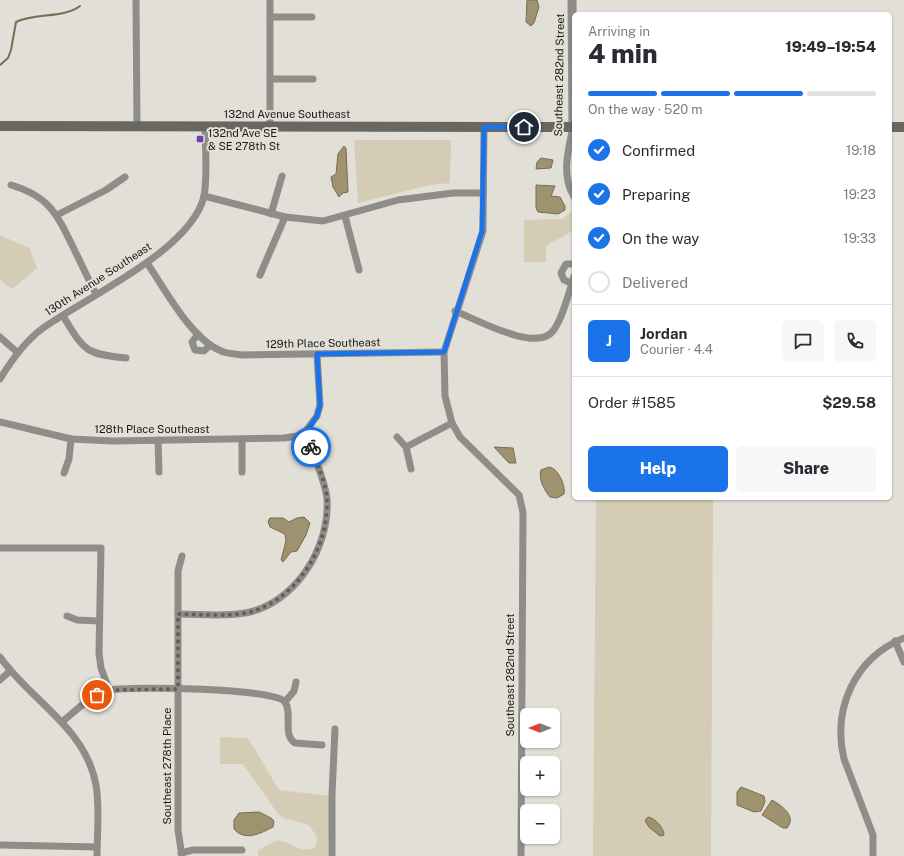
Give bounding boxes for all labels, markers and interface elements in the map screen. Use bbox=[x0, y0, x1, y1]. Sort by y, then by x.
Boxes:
street label: Southeast 282nd Street bbox=[552, 13, 566, 137]
text: Arriving in bbox=[588, 24, 650, 39]
text: 4 min bbox=[588, 38, 658, 69]
text: 19:49–19:54 bbox=[785, 38, 876, 55]
text: On the way · 520 m bbox=[588, 102, 703, 117]
street label: 132nd Avenue Southeast bbox=[224, 108, 350, 120]
pin bbox=[507, 110, 541, 144]
icon: home bbox=[513, 116, 535, 138]
place label: 132nd Ave SE & SE 278th St bbox=[208, 127, 280, 152]
marker: 132nd Ave SE & SE 278th St bbox=[195, 134, 205, 144]
icon: check bbox=[588, 139, 610, 161]
text: Confirmed bbox=[622, 142, 695, 159]
text: 19:18 bbox=[846, 143, 876, 158]
icon: check bbox=[588, 183, 610, 205]
text: Preparing bbox=[622, 186, 691, 203]
text: 19:23 bbox=[843, 187, 876, 202]
icon: check bbox=[588, 227, 610, 249]
text: On the way bbox=[622, 230, 699, 247]
text: 19:33 bbox=[843, 231, 876, 246]
street label: 130th Avenue Southeast bbox=[43, 240, 153, 318]
text: Delivered bbox=[622, 274, 688, 291]
button: chat bbox=[782, 320, 824, 362]
button: phone bbox=[834, 320, 876, 362]
text: Jordan bbox=[640, 325, 687, 342]
text: J bbox=[606, 332, 612, 349]
street label: 129th Place Southeast bbox=[265, 336, 381, 350]
text: Courier · 4.4 bbox=[640, 342, 713, 357]
text: Order #1585 bbox=[588, 394, 676, 411]
text: $29.58 bbox=[822, 394, 876, 411]
street label: 128th Place Southeast bbox=[94, 423, 210, 435]
courier bbox=[291, 427, 331, 467]
icon: bike bbox=[300, 436, 322, 458]
button: Help bbox=[588, 446, 728, 492]
button: Share bbox=[736, 446, 876, 492]
street label: Southeast 282nd Street bbox=[504, 613, 516, 737]
pin bbox=[80, 678, 114, 712]
icon: bag bbox=[86, 684, 108, 706]
street label: Southeast 278th Place bbox=[161, 707, 173, 825]
north arrow bbox=[520, 708, 560, 748]
map controls bbox=[520, 708, 560, 844]
button: + bbox=[520, 756, 560, 796]
button: − bbox=[520, 804, 560, 844]

